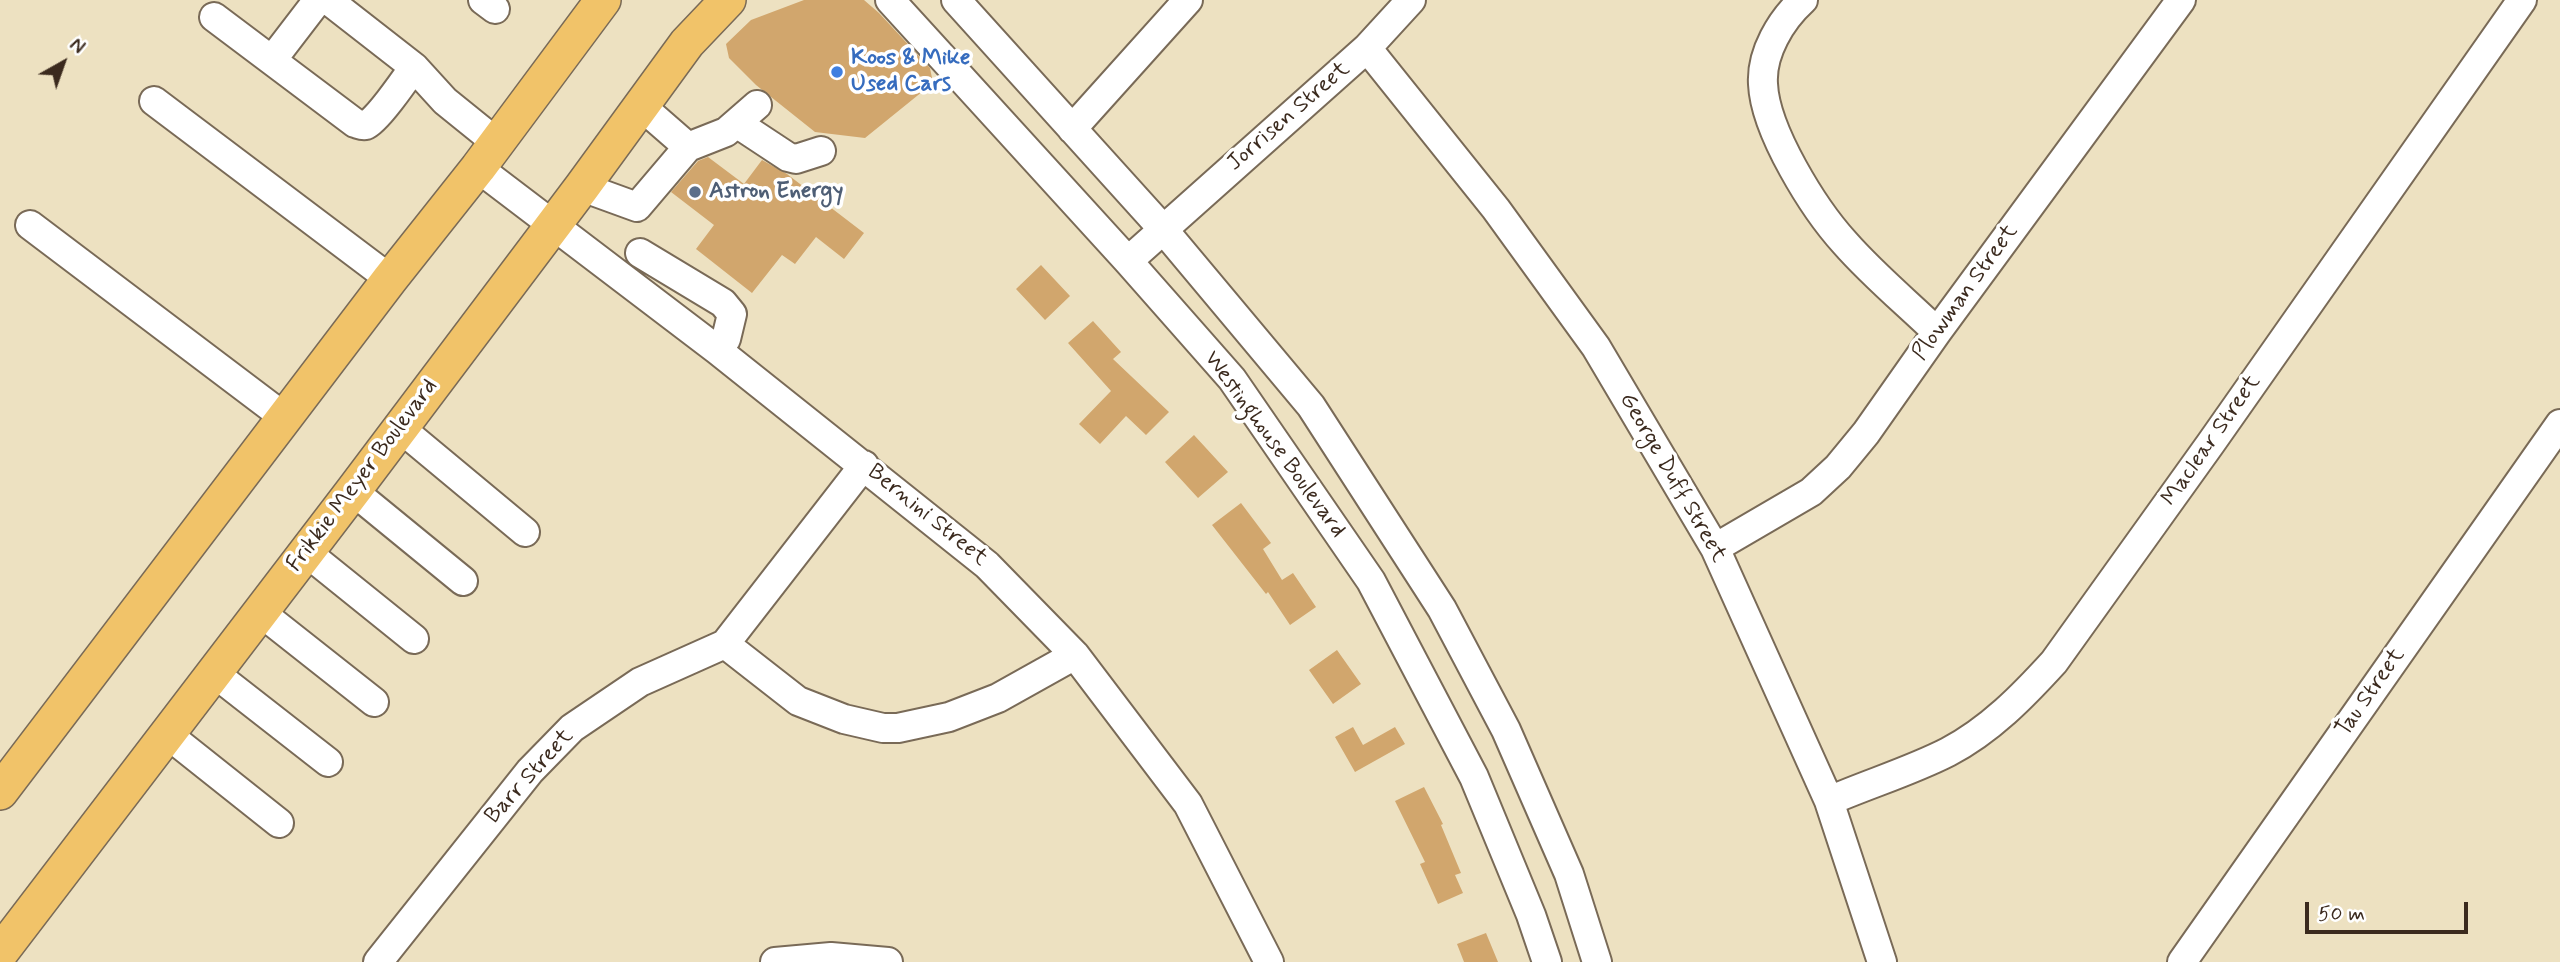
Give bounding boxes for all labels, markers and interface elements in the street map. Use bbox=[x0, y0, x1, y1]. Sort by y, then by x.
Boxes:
north arrow bbox=[28, 28, 98, 98]
text: N bbox=[64, 33, 90, 60]
place label: Koos & Mike Used Cars bbox=[851, 45, 970, 99]
street label: Jorrisen Street bbox=[1222, 56, 1356, 178]
marker: Koos & Mike Used Cars bbox=[829, 64, 845, 80]
place label: Astron Energy bbox=[709, 178, 843, 206]
marker: Astron Energy bbox=[687, 184, 703, 200]
street label: Plowman Street bbox=[1907, 219, 2025, 367]
street label: Westinghouse Boulevard bbox=[1197, 346, 1351, 544]
street label: Maclear Street bbox=[2157, 370, 2267, 512]
street label: Frikkie Meyer Boulevard bbox=[282, 374, 444, 578]
street label: George Duff Street bbox=[1612, 388, 1732, 568]
street label: Bernini Street bbox=[861, 459, 993, 573]
street label: Tau Street bbox=[2330, 643, 2412, 743]
street label: Barr Street bbox=[480, 724, 580, 830]
scale bar bbox=[2308, 888, 2471, 932]
text: 50 m bbox=[2318, 900, 2365, 928]

